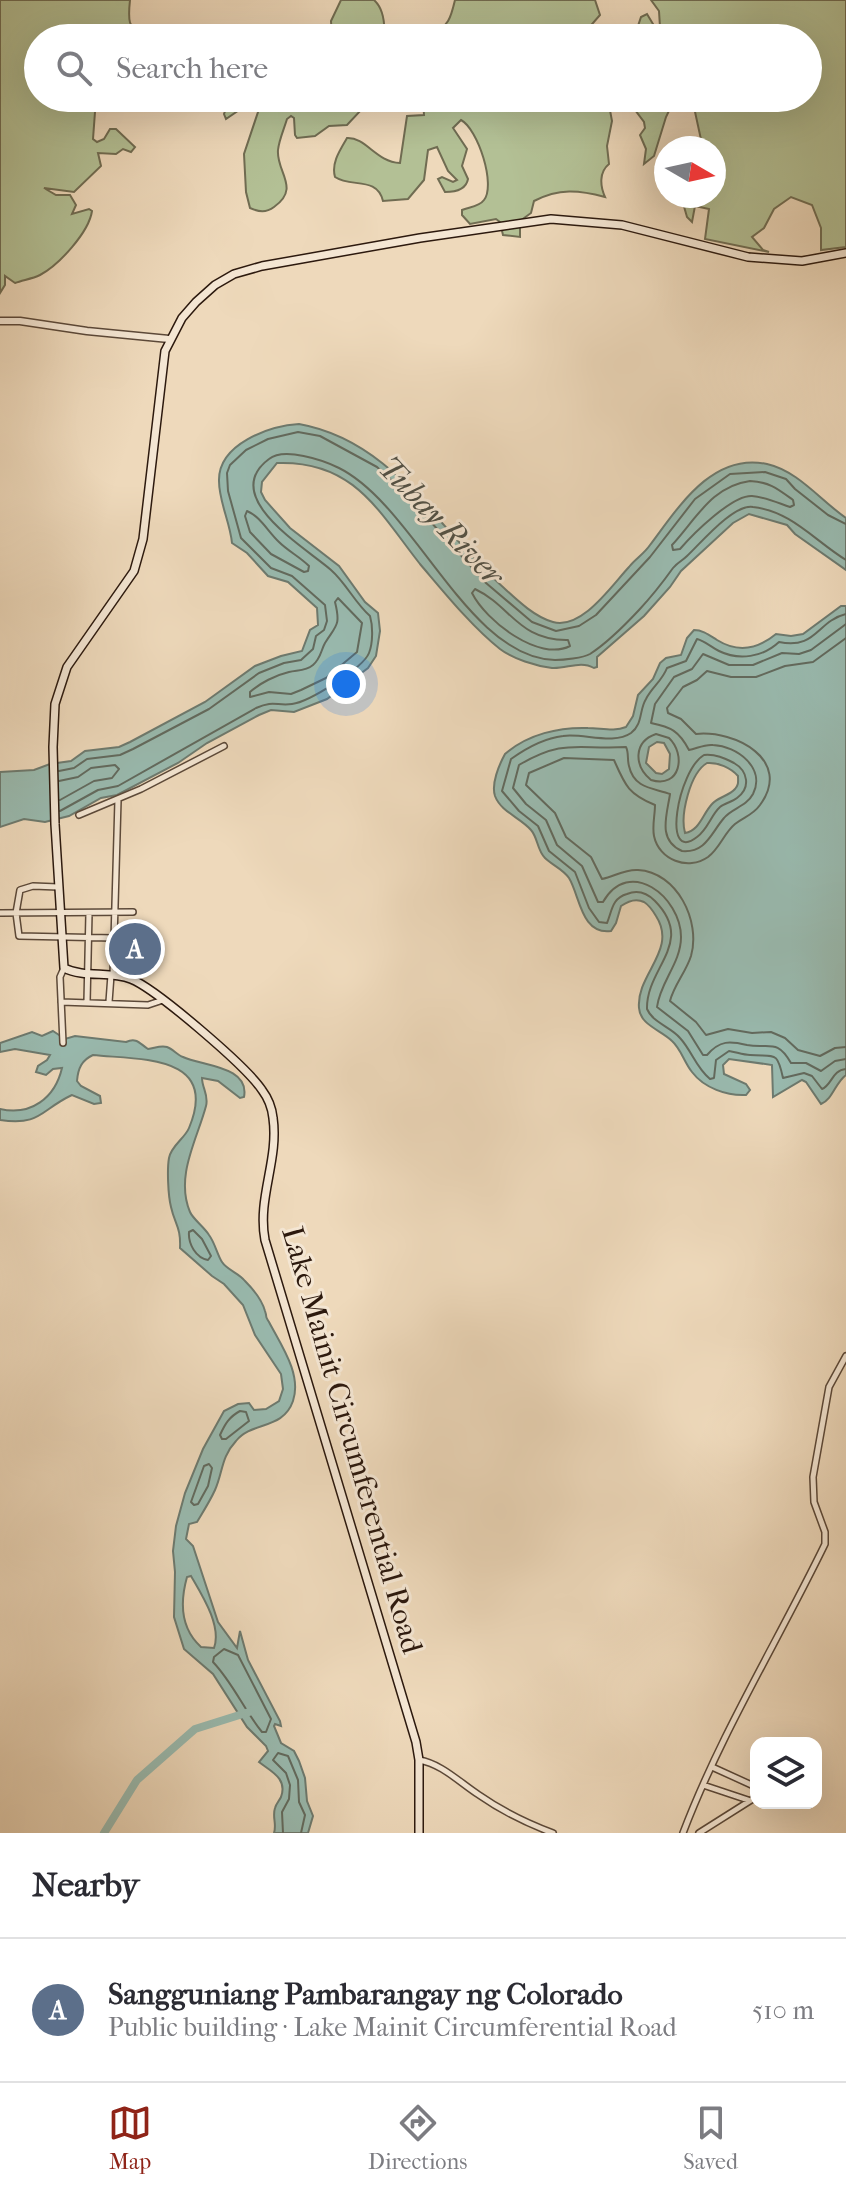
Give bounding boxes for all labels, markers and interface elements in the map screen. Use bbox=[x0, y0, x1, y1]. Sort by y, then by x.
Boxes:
search box bbox=[24, 24, 822, 112]
icon: search bbox=[52, 46, 96, 90]
text: Search here bbox=[116, 51, 268, 86]
north arrow bbox=[654, 136, 726, 208]
water label: Tubay River bbox=[370, 449, 514, 595]
your location bbox=[326, 664, 366, 704]
pin: A bbox=[109, 919, 161, 979]
street label: Lake Mainit Circumferential Road bbox=[274, 1223, 430, 1658]
map controls bbox=[750, 1737, 822, 1809]
button: layers bbox=[750, 1737, 822, 1809]
text: Nearby bbox=[32, 1865, 139, 1905]
text: Sangguniang Pambarangay ng Colorado bbox=[108, 1977, 623, 2012]
text: A bbox=[50, 1995, 66, 2026]
text: 510 m bbox=[752, 1995, 814, 2026]
text: Public building · Lake Mainit Circumferential Road bbox=[108, 2012, 677, 2043]
tab: Map bbox=[108, 2101, 152, 2175]
tab: Directions bbox=[368, 2101, 467, 2175]
tab: Saved bbox=[683, 2101, 738, 2175]

